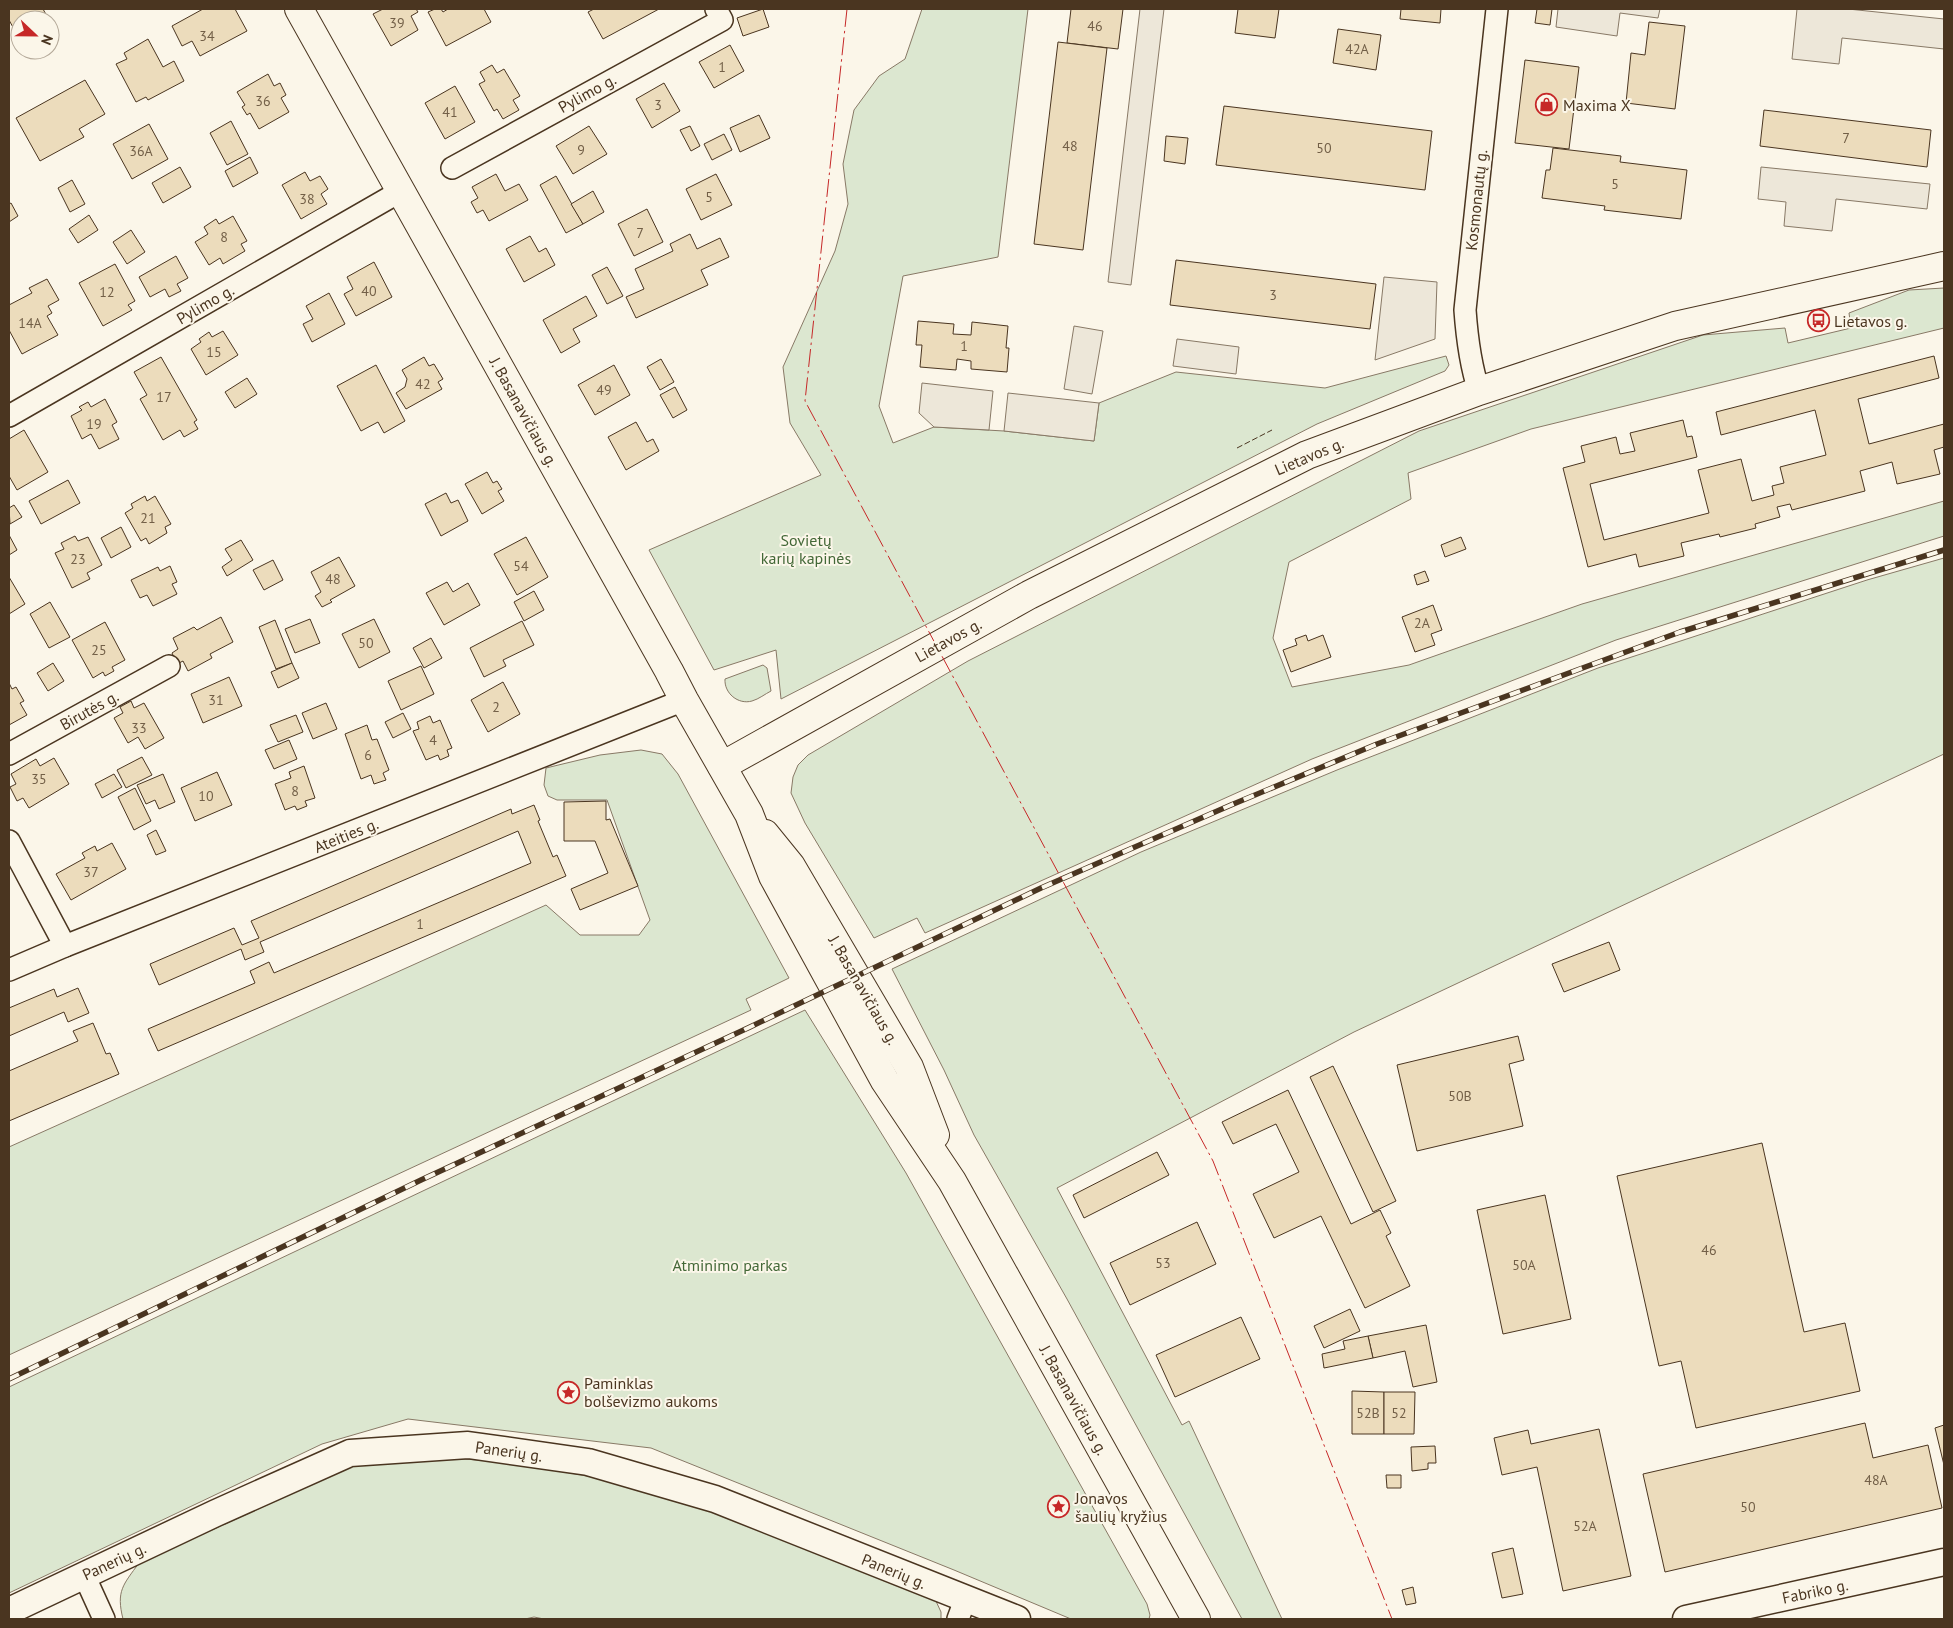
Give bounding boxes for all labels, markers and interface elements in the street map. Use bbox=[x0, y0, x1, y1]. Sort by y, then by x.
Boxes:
north arrow bbox=[10, 10, 60, 60]
house number: 39 bbox=[389, 14, 405, 32]
house number: 46 bbox=[1087, 17, 1103, 35]
house number: 34 bbox=[199, 27, 215, 45]
text: N bbox=[37, 32, 57, 48]
house number: 42A bbox=[1345, 40, 1370, 58]
house number: 1 bbox=[718, 58, 726, 76]
street label: Pylimo g. bbox=[555, 69, 619, 117]
house number: 36 bbox=[255, 92, 271, 110]
shop icon: Maxima X bbox=[1535, 93, 1559, 117]
place label: Maxima X bbox=[1563, 95, 1631, 115]
house number: 3 bbox=[654, 96, 662, 114]
house number: 41 bbox=[442, 103, 458, 121]
house number: 7 bbox=[1842, 129, 1850, 147]
house number: 48 bbox=[1062, 137, 1078, 155]
house number: 50 bbox=[1316, 139, 1332, 157]
house number: 9 bbox=[577, 141, 585, 159]
house number: 36A bbox=[129, 142, 154, 160]
street label: Kosmonautų g. bbox=[1461, 148, 1491, 252]
house number: 5 bbox=[1611, 175, 1619, 193]
house number: 5 bbox=[705, 188, 713, 206]
house number: 38 bbox=[299, 190, 315, 208]
house number: 7 bbox=[636, 224, 644, 242]
house number: 8 bbox=[220, 228, 228, 246]
street label: Pylimo g. bbox=[173, 280, 237, 328]
house number: 40 bbox=[361, 282, 377, 300]
house number: 12 bbox=[99, 283, 115, 301]
house number: 3 bbox=[1269, 286, 1277, 304]
bus stop icon: Lietavos g. bbox=[1806, 309, 1830, 333]
place label: Lietavos g. bbox=[1834, 311, 1907, 331]
house number: 14A bbox=[18, 314, 43, 332]
house number: 1 bbox=[960, 337, 968, 355]
house number: 15 bbox=[206, 343, 222, 361]
street label: J. Basanavičiaus g. bbox=[485, 353, 563, 471]
house number: 42 bbox=[415, 375, 431, 393]
house number: 49 bbox=[596, 381, 612, 399]
house number: 17 bbox=[156, 388, 172, 406]
house number: 19 bbox=[86, 415, 102, 433]
street label: Lietavos g. bbox=[1271, 432, 1347, 480]
house number: 21 bbox=[140, 509, 156, 527]
park label: Sovietų karių kapinės bbox=[761, 530, 851, 568]
house number: 23 bbox=[70, 550, 86, 568]
house number: 54 bbox=[513, 557, 529, 575]
house number: 48 bbox=[325, 570, 341, 588]
street label: Lietavos g. bbox=[911, 614, 985, 666]
house number: 2A bbox=[1414, 614, 1431, 632]
house number: 50 bbox=[358, 634, 374, 652]
house number: 25 bbox=[91, 641, 107, 659]
street label: Birutės g. bbox=[56, 686, 122, 734]
house number: 31 bbox=[208, 691, 224, 709]
house number: 2 bbox=[492, 698, 500, 716]
house number: 33 bbox=[131, 719, 147, 737]
house number: 4 bbox=[429, 731, 437, 749]
house number: 6 bbox=[364, 746, 372, 764]
house number: 35 bbox=[31, 770, 47, 788]
house number: 8 bbox=[291, 782, 299, 800]
house number: 10 bbox=[198, 787, 214, 805]
street label: Ateities g. bbox=[311, 813, 381, 857]
house number: 37 bbox=[83, 863, 99, 881]
house number: 1 bbox=[416, 915, 424, 933]
street label: J. Basanavičiaus g. bbox=[824, 931, 903, 1048]
house number: 50B bbox=[1448, 1087, 1472, 1105]
house number: 46 bbox=[1701, 1241, 1717, 1259]
house number: 53 bbox=[1155, 1254, 1171, 1272]
park label: Atminimo parkas bbox=[672, 1255, 788, 1275]
house number: 50A bbox=[1512, 1256, 1537, 1274]
street label: J. Basanavičiaus g. bbox=[1035, 1341, 1113, 1459]
place label: Paminklas bolševizmo aukoms bbox=[584, 1373, 718, 1411]
place icon: Paminklas bolševizmo aukoms bbox=[556, 1380, 580, 1404]
house number: 52B bbox=[1356, 1404, 1380, 1422]
house number: 52 bbox=[1391, 1404, 1407, 1422]
street label: Panerių g. bbox=[474, 1436, 544, 1466]
house number: 48A bbox=[1864, 1471, 1889, 1489]
place label: Jonavos šaulių kryžius bbox=[1074, 1488, 1168, 1526]
place icon: Jonavos šaulių kryžius bbox=[1047, 1495, 1071, 1519]
house number: 50 bbox=[1740, 1498, 1756, 1516]
house number: 52A bbox=[1573, 1517, 1598, 1535]
street label: Panerių g. bbox=[79, 1538, 149, 1584]
street label: Panerių g. bbox=[859, 1549, 929, 1593]
street label: Fabriko g. bbox=[1780, 1574, 1850, 1608]

